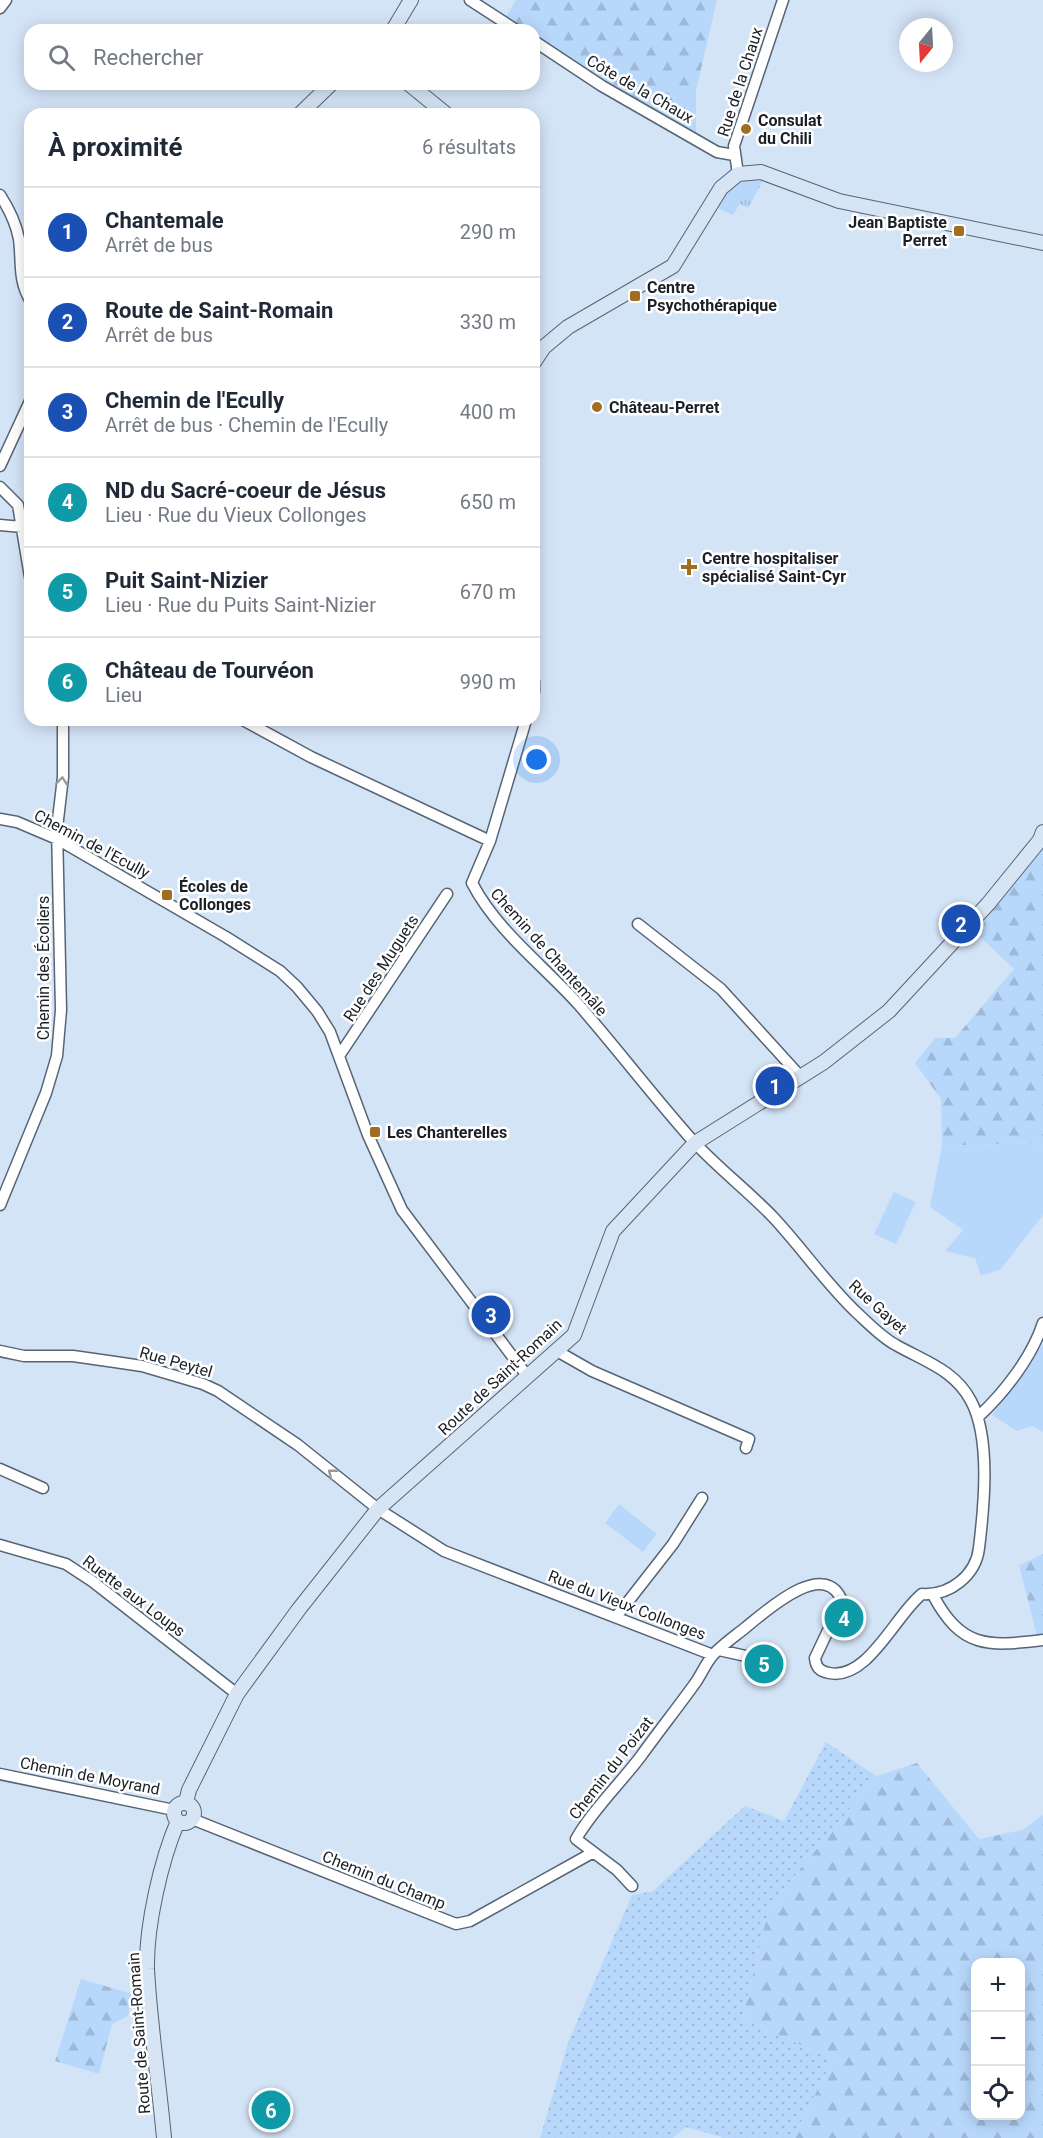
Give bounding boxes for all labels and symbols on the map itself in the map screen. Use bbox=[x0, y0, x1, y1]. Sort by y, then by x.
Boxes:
north arrow bbox=[899, 18, 953, 72]
street label: Rue de la Chaux bbox=[713, 25, 767, 139]
street label: Côte de la Chaux bbox=[583, 51, 697, 127]
place label: Consulat du Chili bbox=[758, 111, 822, 148]
marker: Consulat du Chili bbox=[739, 122, 753, 136]
place label: Jean Baptiste Perret bbox=[848, 213, 948, 250]
marker: Jean Baptiste Perret bbox=[952, 224, 966, 238]
place label: Centre Psychothérapique bbox=[647, 278, 777, 315]
marker: Centre Psychothérapique bbox=[628, 289, 642, 303]
place label: Château-Perret bbox=[609, 398, 720, 417]
marker: Château-Perret bbox=[590, 400, 604, 414]
place label: Centre hospitaliser spécialisé Saint-Cyr bbox=[702, 549, 846, 586]
marker: Centre hospitaliser spécialisé Saint-Cyr bbox=[680, 558, 698, 576]
your location bbox=[522, 745, 551, 774]
one-way arrow bbox=[55, 777, 68, 786]
street label: Chemin de l'Ecully bbox=[31, 806, 153, 883]
place label: Écoles de Collonges bbox=[179, 877, 251, 914]
street label: Chemin de Chantemâle bbox=[487, 884, 611, 1020]
marker: Écoles de Collonges bbox=[160, 888, 174, 902]
street label: Chemin des Écoliers bbox=[34, 896, 53, 1040]
pin: 2 bbox=[942, 902, 980, 946]
street label: Rue des Muguets bbox=[339, 911, 423, 1025]
pin: 1 bbox=[756, 1064, 794, 1108]
place label: Les Chanterelles bbox=[387, 1123, 507, 1142]
marker: Les Chanterelles bbox=[368, 1125, 382, 1139]
street label: Rue Gayet bbox=[845, 1276, 911, 1338]
pin: 3 bbox=[472, 1292, 510, 1338]
street label: Route de Saint-Romain bbox=[434, 1315, 566, 1439]
street label: Rue Peytel bbox=[137, 1343, 215, 1381]
one-way arrow bbox=[328, 1469, 339, 1480]
street label: Ruette aux Loups bbox=[79, 1551, 189, 1641]
street label: Rue du Vieux Collonges bbox=[546, 1566, 708, 1644]
pin: 4 bbox=[824, 1596, 864, 1640]
pin: 5 bbox=[744, 1642, 783, 1686]
street label: Chemin du Poizat bbox=[565, 1713, 657, 1823]
street label: Chemin de Moyrand bbox=[18, 1753, 162, 1799]
street label: Chemin du Champ bbox=[320, 1847, 448, 1913]
street label: Route de Saint-Romain bbox=[124, 1952, 154, 2114]
pin: 6 bbox=[252, 2088, 290, 2132]

